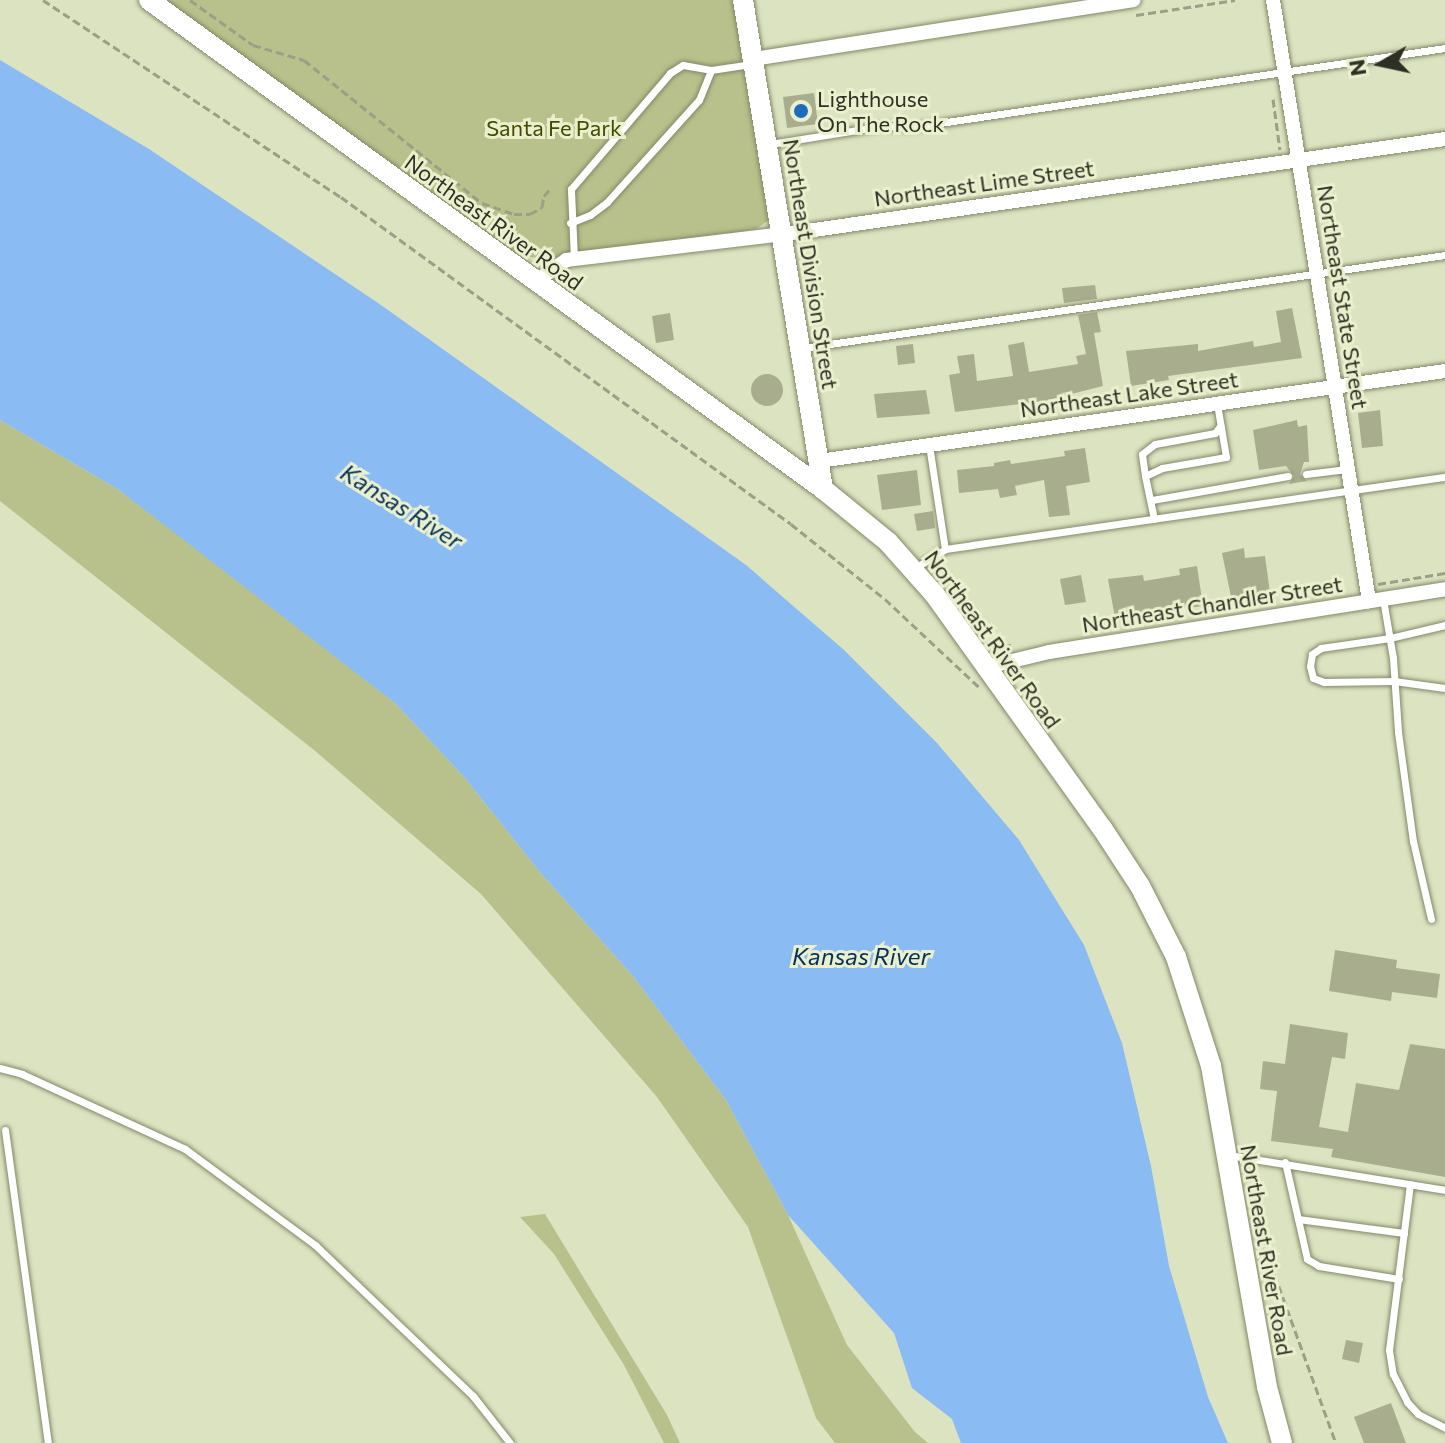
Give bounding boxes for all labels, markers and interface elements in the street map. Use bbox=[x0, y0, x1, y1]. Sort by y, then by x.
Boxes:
north arrow bbox=[1341, 24, 1421, 104]
text: N bbox=[1342, 58, 1371, 78]
place label: Lighthouse On The Rock bbox=[817, 85, 944, 136]
marker: Lighthouse On The Rock bbox=[792, 102, 810, 120]
park label: Santa Fe Park bbox=[486, 115, 622, 141]
street label: Northeast Division Street bbox=[778, 137, 844, 391]
street label: Northeast River Road bbox=[400, 149, 588, 295]
street label: Northeast Lime Street bbox=[872, 154, 1096, 212]
street label: Northeast State Street bbox=[1312, 183, 1374, 411]
street label: Northeast Lake Street bbox=[1018, 366, 1240, 422]
water label: Kansas River bbox=[336, 457, 468, 555]
street label: Northeast River Road bbox=[920, 545, 1066, 733]
street label: Northeast Chandler Street bbox=[1080, 570, 1344, 638]
water label: Kansas River bbox=[792, 942, 930, 970]
street label: Northeast River Road bbox=[1235, 1142, 1299, 1358]

